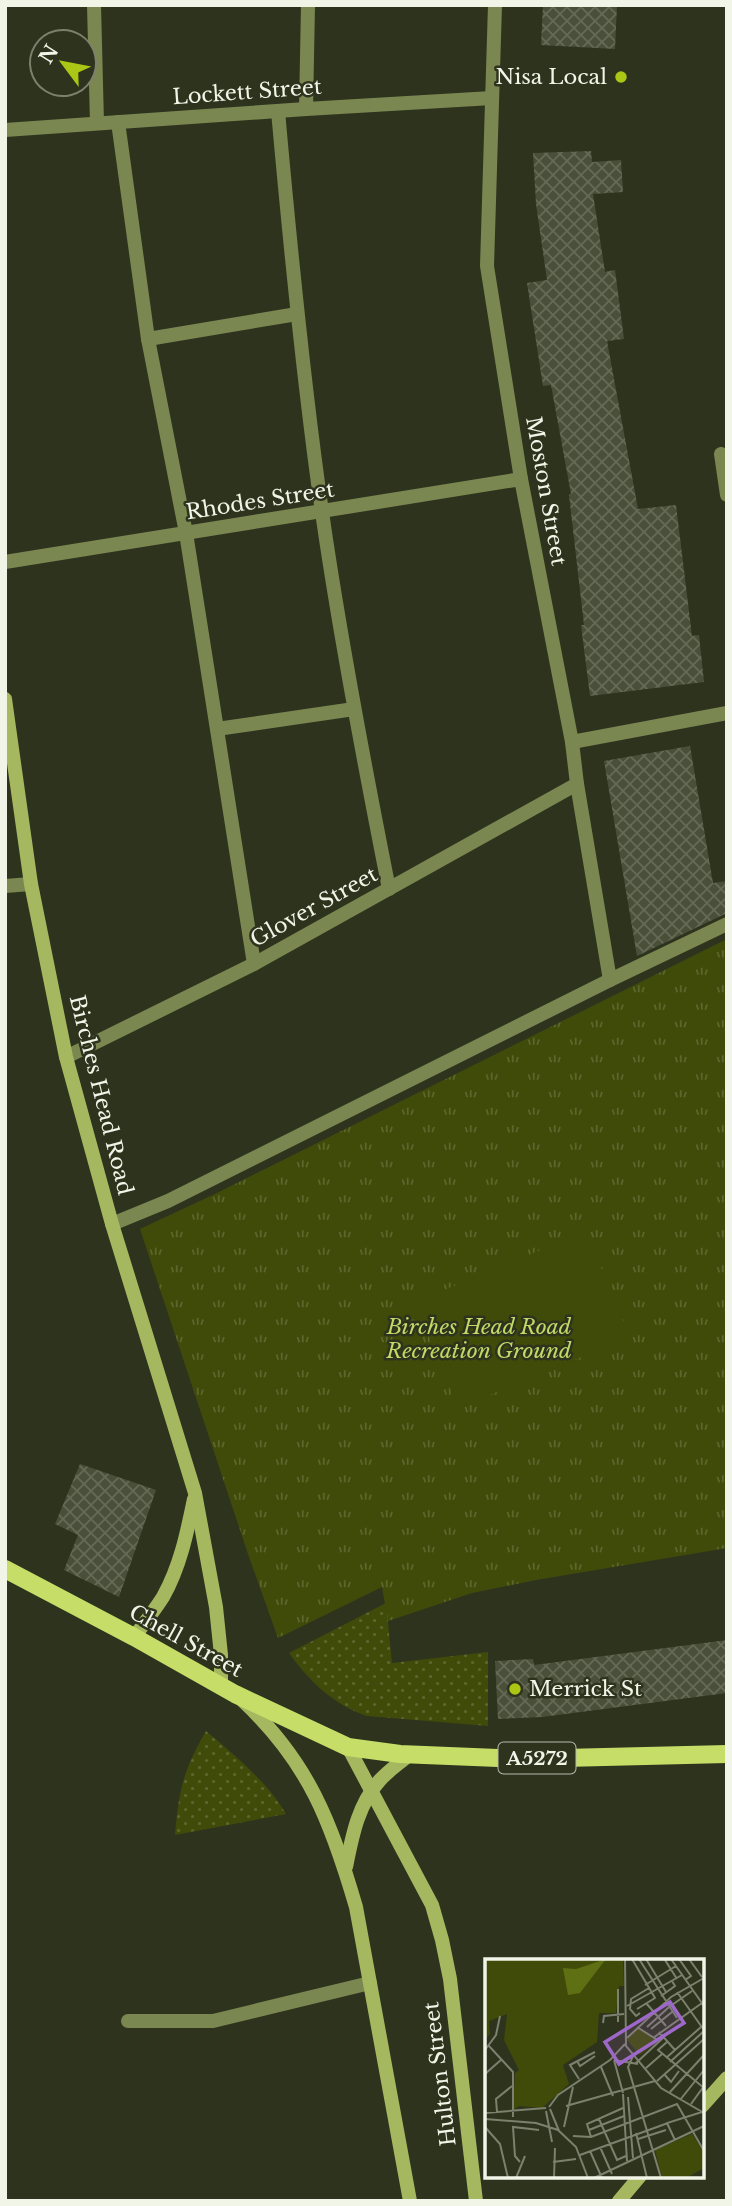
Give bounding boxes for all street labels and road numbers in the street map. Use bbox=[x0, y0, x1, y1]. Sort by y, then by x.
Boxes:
street label: Lockett Street bbox=[172, 74, 323, 110]
street label: Moston Street bbox=[520, 414, 572, 568]
street label: Rhodes Street bbox=[184, 476, 336, 526]
street label: Glover Street bbox=[246, 861, 382, 953]
street label: Birches Head Road bbox=[64, 992, 138, 1198]
street label: Chell Street bbox=[125, 1599, 248, 1683]
road number: A5272 bbox=[498, 1742, 576, 1774]
street label: Hulton Street bbox=[418, 2000, 462, 2148]

